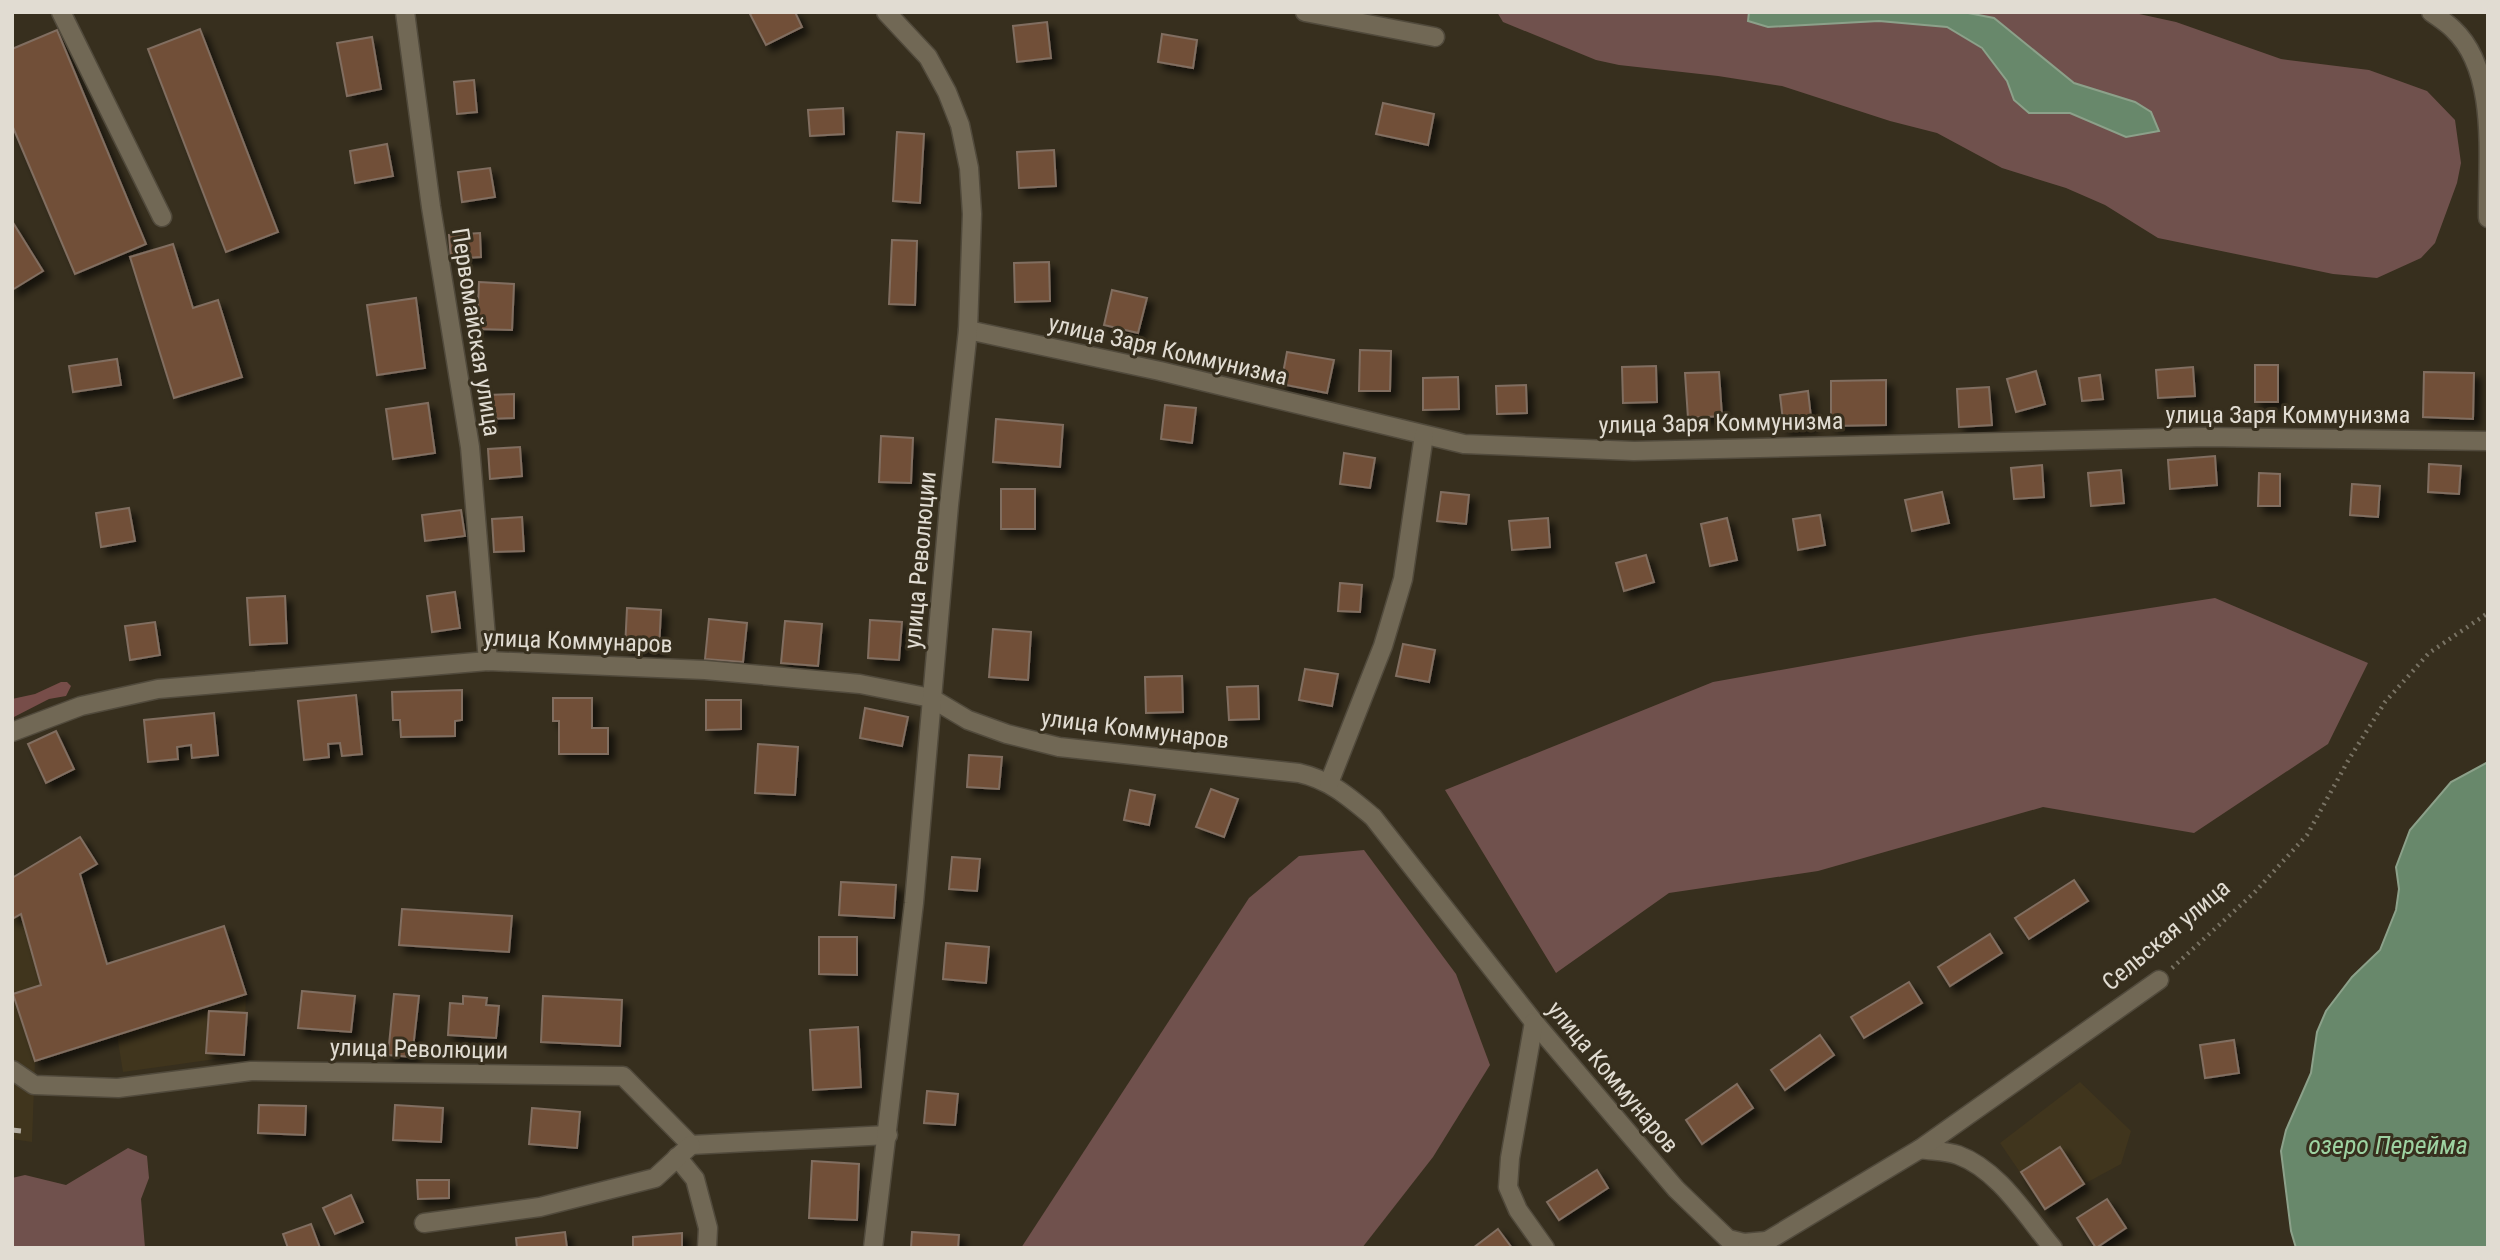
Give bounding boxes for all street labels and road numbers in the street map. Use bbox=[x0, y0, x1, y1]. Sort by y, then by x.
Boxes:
street label: Первомайская улица bbox=[446, 226, 506, 438]
street label: улица Заря Коммунизма bbox=[1046, 309, 1290, 391]
street label: улица Заря Коммунизма bbox=[2166, 401, 2410, 429]
street label: улица Заря Коммунизма bbox=[1598, 407, 1844, 439]
street label: улица Революции bbox=[898, 470, 942, 650]
street label: улица Коммунаров bbox=[483, 624, 673, 658]
street label: улица Коммунаров bbox=[1039, 704, 1231, 754]
street label: Сельская улица bbox=[2097, 874, 2235, 996]
street label: улица Коммунаров bbox=[1541, 995, 1685, 1159]
street label: улица Революции bbox=[330, 1033, 508, 1065]

